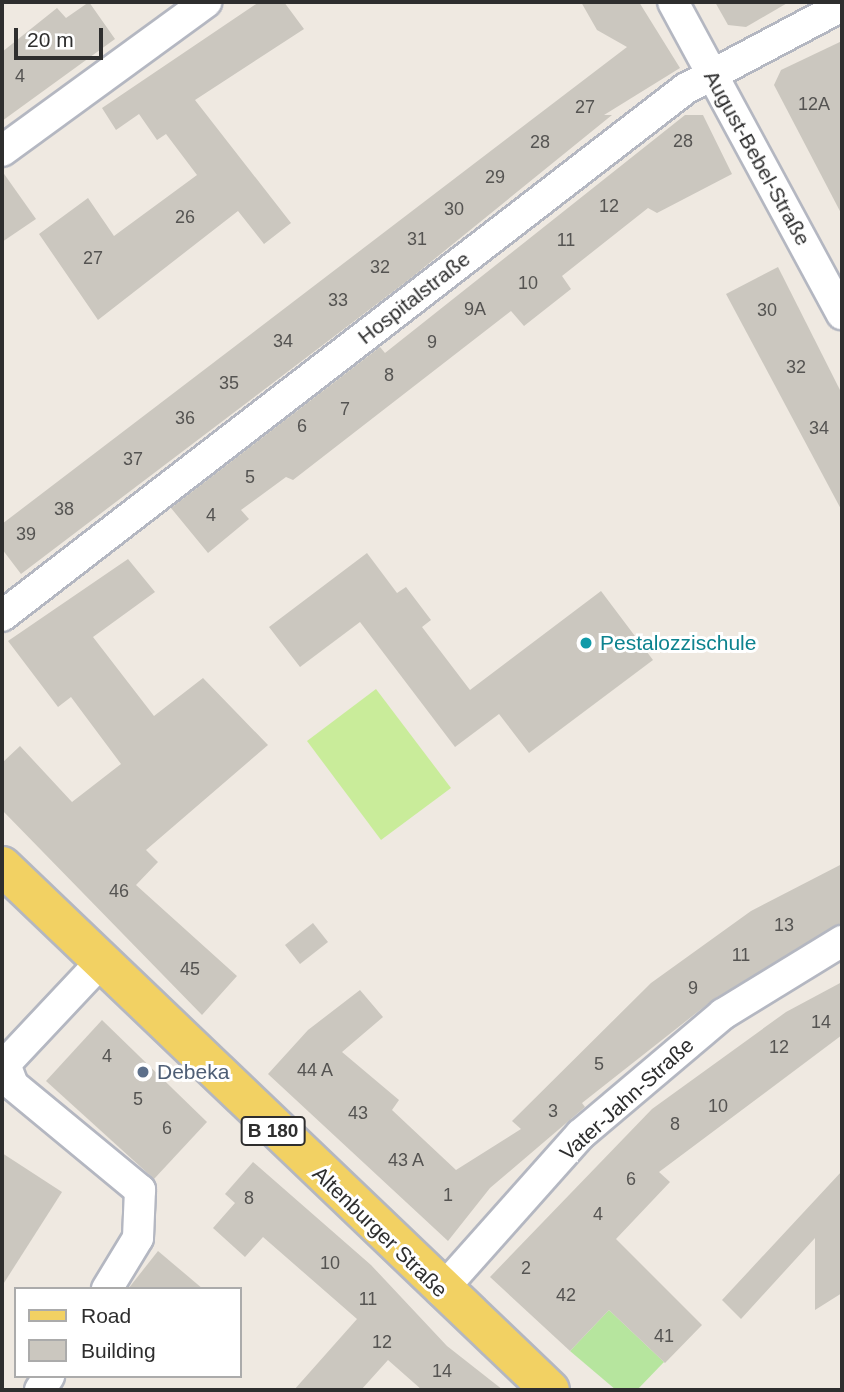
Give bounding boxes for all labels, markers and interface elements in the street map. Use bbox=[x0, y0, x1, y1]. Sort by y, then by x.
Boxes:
scale bar bbox=[18, 14, 107, 58]
text: 20 m bbox=[27, 28, 74, 51]
house number: 4 bbox=[15, 65, 25, 87]
street label: August-Bebel-Straße bbox=[698, 66, 816, 250]
house number: 12A bbox=[798, 93, 830, 115]
house number: 27 bbox=[575, 96, 595, 118]
house number: 28 bbox=[673, 130, 693, 152]
house number: 28 bbox=[530, 131, 550, 153]
house number: 29 bbox=[485, 166, 505, 188]
house number: 12 bbox=[599, 195, 619, 217]
house number: 30 bbox=[444, 198, 464, 220]
house number: 26 bbox=[175, 206, 195, 228]
house number: 31 bbox=[407, 228, 427, 250]
house number: 11 bbox=[557, 229, 575, 251]
street label: Hospitalstraße bbox=[353, 246, 475, 350]
house number: 27 bbox=[83, 247, 103, 269]
house number: 32 bbox=[370, 256, 390, 278]
house number: 10 bbox=[518, 272, 538, 294]
house number: 33 bbox=[328, 289, 348, 311]
house number: 9A bbox=[464, 298, 486, 320]
house number: 30 bbox=[757, 299, 777, 321]
house number: 34 bbox=[273, 330, 293, 352]
house number: 9 bbox=[427, 331, 437, 353]
house number: 32 bbox=[786, 356, 806, 378]
house number: 8 bbox=[384, 364, 394, 386]
house number: 35 bbox=[219, 372, 239, 394]
house number: 7 bbox=[340, 398, 350, 420]
house number: 36 bbox=[175, 407, 195, 429]
house number: 6 bbox=[297, 415, 307, 437]
house number: 34 bbox=[809, 417, 829, 439]
house number: 37 bbox=[123, 448, 143, 470]
house number: 5 bbox=[245, 466, 255, 488]
house number: 38 bbox=[54, 498, 74, 520]
house number: 4 bbox=[206, 504, 216, 526]
house number: 39 bbox=[16, 523, 36, 545]
place label: Pestalozzischule bbox=[600, 630, 756, 656]
marker: Pestalozzischule bbox=[578, 635, 594, 651]
house number: 46 bbox=[109, 880, 129, 902]
house number: 13 bbox=[774, 914, 794, 936]
house number: 11 bbox=[732, 944, 750, 966]
house number: 45 bbox=[180, 958, 200, 980]
house number: 9 bbox=[688, 977, 698, 999]
house number: 14 bbox=[811, 1011, 831, 1033]
street label: Vater-Jahn-Straße bbox=[555, 1032, 699, 1166]
house number: 12 bbox=[769, 1036, 789, 1058]
house number: 4 bbox=[102, 1045, 112, 1067]
house number: 5 bbox=[594, 1053, 604, 1075]
place label: Debeka bbox=[157, 1059, 229, 1085]
house number: 44 A bbox=[296, 1059, 334, 1081]
marker: Debeka bbox=[135, 1064, 151, 1080]
house number: 5 bbox=[133, 1088, 143, 1110]
house number: 10 bbox=[708, 1095, 728, 1117]
house number: 3 bbox=[548, 1100, 558, 1122]
house number: 43 bbox=[348, 1102, 368, 1124]
house number: 8 bbox=[670, 1113, 680, 1135]
road number: B 180 bbox=[240, 1116, 306, 1147]
house number: 6 bbox=[162, 1117, 172, 1139]
house number: 43 A bbox=[387, 1149, 425, 1171]
street label: Altenburger Straße bbox=[307, 1161, 453, 1303]
house number: 6 bbox=[626, 1168, 636, 1190]
house number: 1 bbox=[443, 1184, 453, 1206]
house number: 8 bbox=[244, 1187, 254, 1209]
house number: 4 bbox=[593, 1203, 603, 1225]
house number: 10 bbox=[320, 1252, 340, 1274]
house number: 2 bbox=[521, 1257, 531, 1279]
house number: 42 bbox=[556, 1284, 576, 1306]
legend bbox=[14, 1287, 242, 1378]
house number: 11 bbox=[359, 1288, 377, 1310]
text: Road bbox=[81, 1304, 131, 1327]
house number: 41 bbox=[654, 1325, 674, 1347]
house number: 12 bbox=[372, 1331, 392, 1353]
text: Building bbox=[81, 1339, 156, 1362]
house number: 14 bbox=[432, 1360, 452, 1382]

